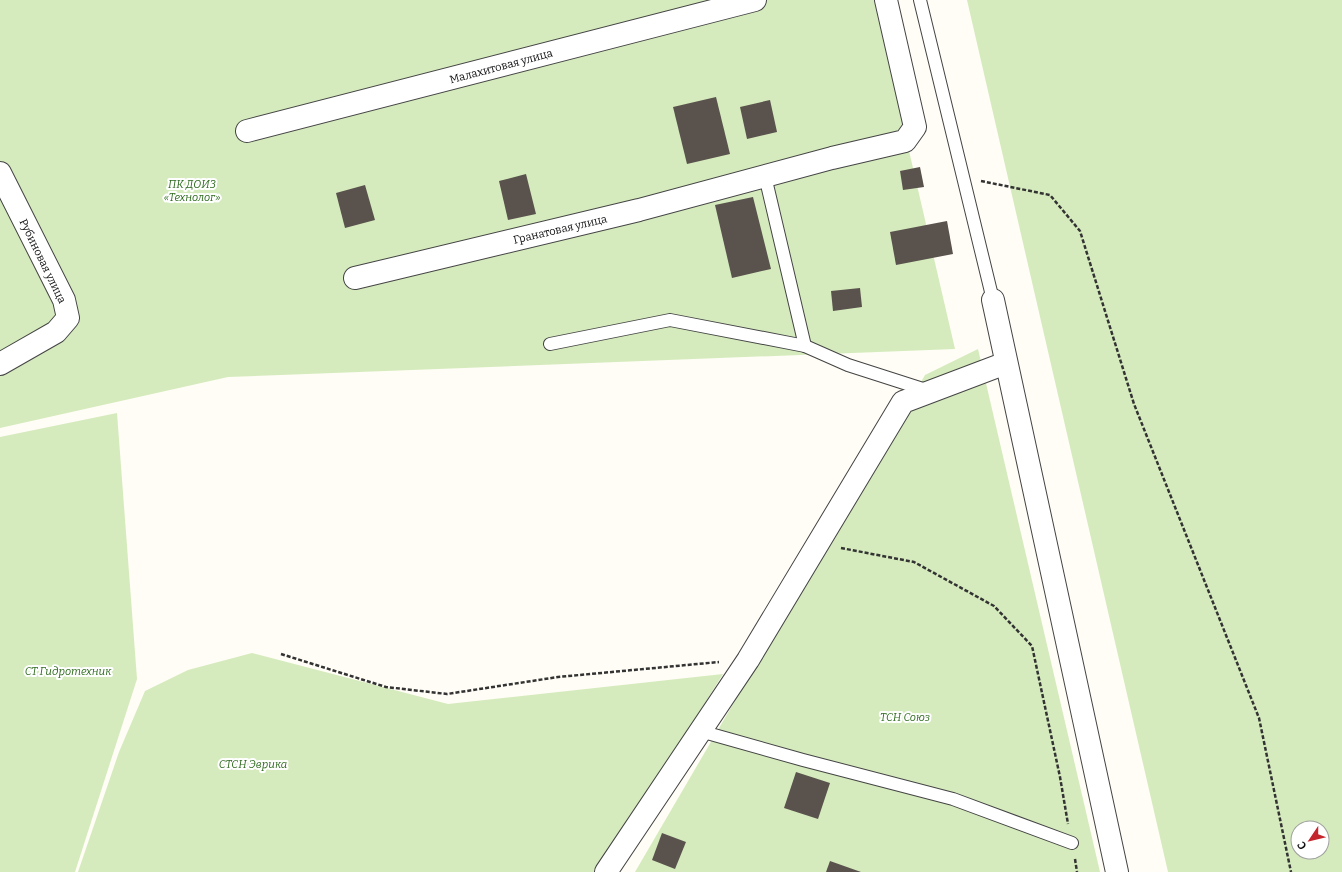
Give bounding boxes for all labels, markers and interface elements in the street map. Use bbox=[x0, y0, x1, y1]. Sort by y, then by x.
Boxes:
street label: Малахитовая улица bbox=[448, 46, 554, 87]
park label: ПК ДОИЗ «Технолог» bbox=[164, 178, 220, 204]
street label: Гранатовая улица bbox=[512, 212, 608, 247]
street label: Рубиновая улица bbox=[16, 217, 69, 306]
park label: СТ Гидротехник bbox=[25, 665, 112, 678]
park label: ТСН Союз bbox=[880, 711, 930, 724]
park label: СТСН Эврика bbox=[219, 758, 287, 771]
north arrow bbox=[1290, 820, 1330, 860]
text: С bbox=[1295, 839, 1310, 852]

